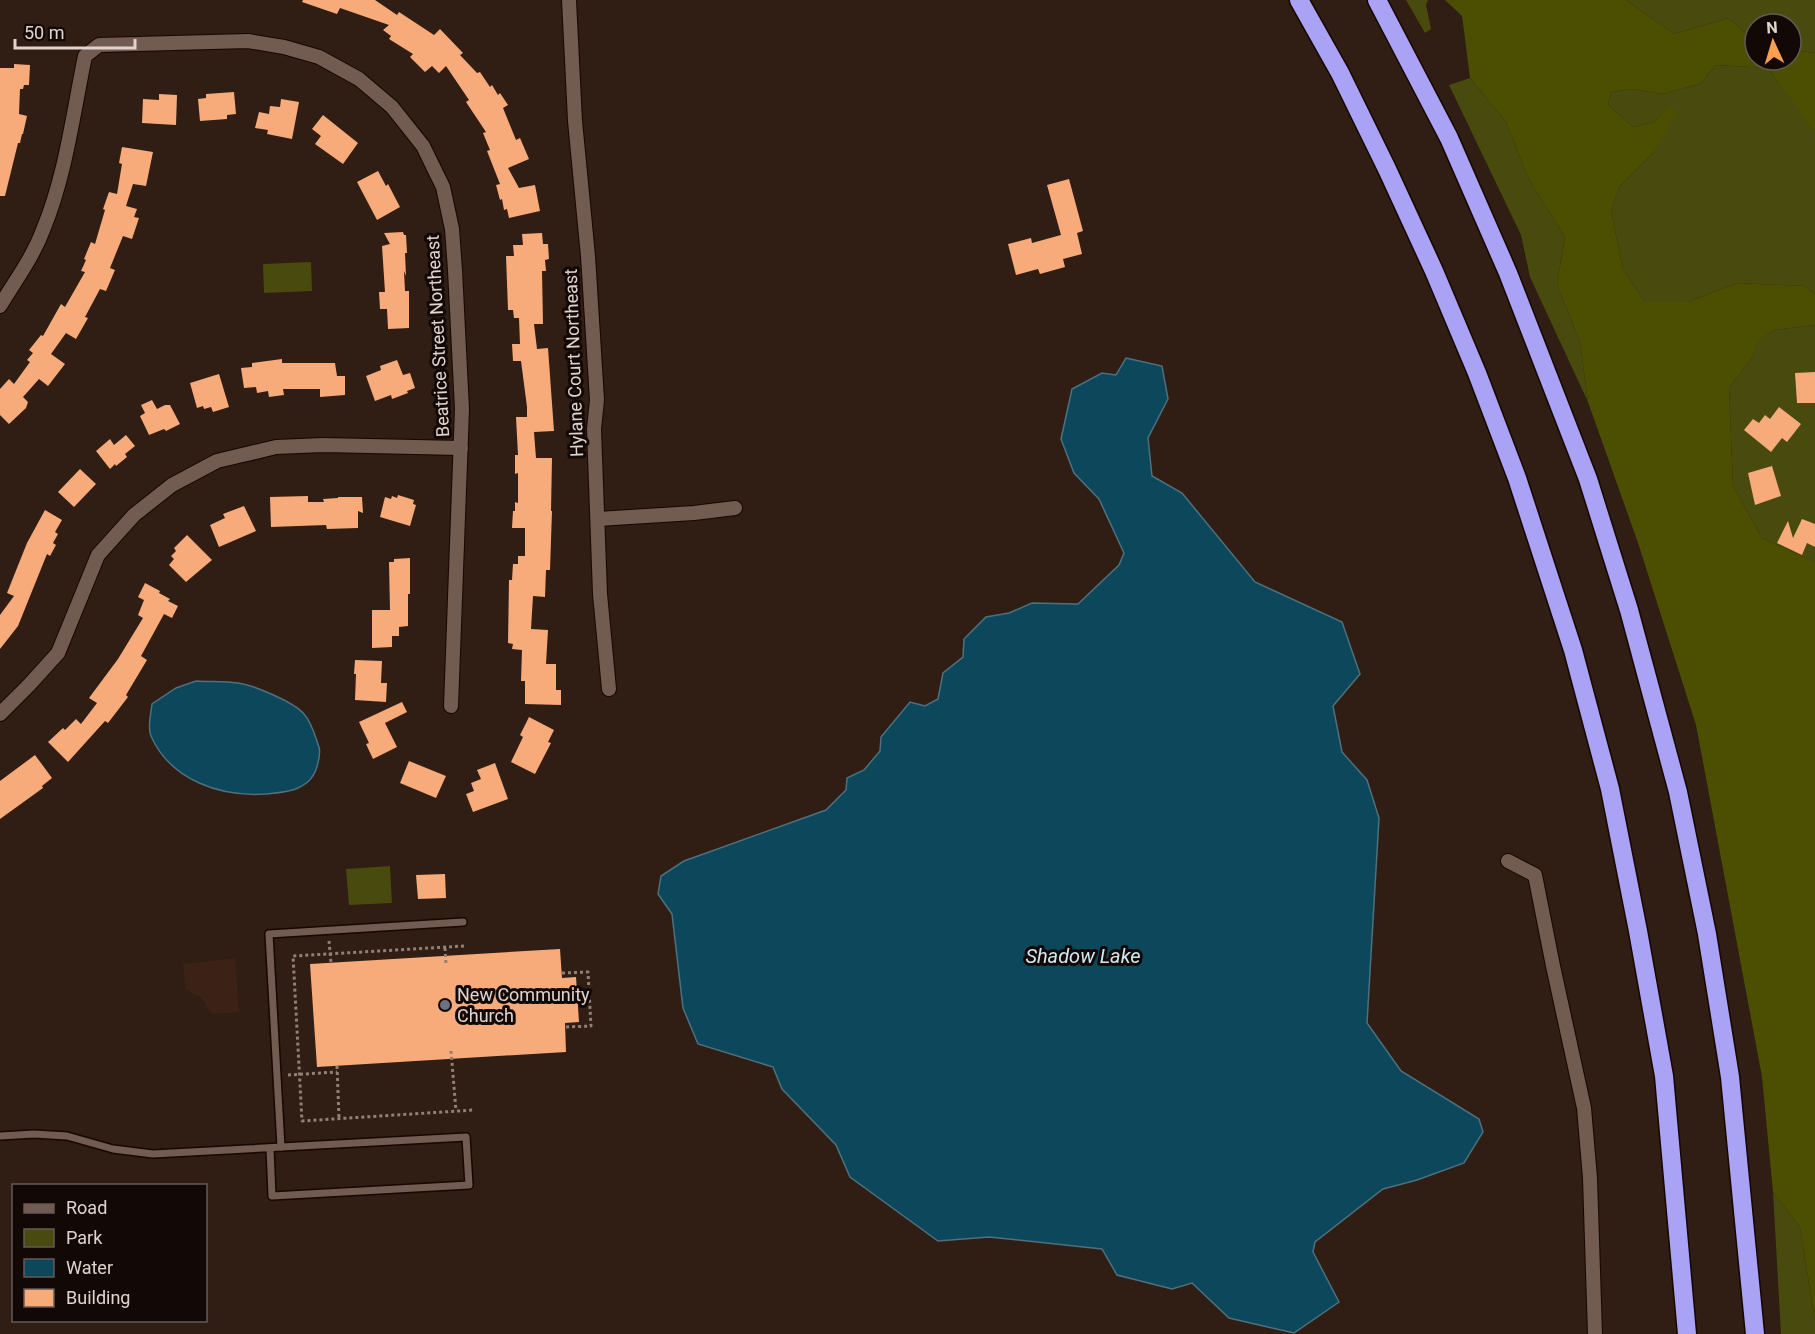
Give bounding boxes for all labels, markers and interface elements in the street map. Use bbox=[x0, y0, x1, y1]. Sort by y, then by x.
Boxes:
scale bar bbox=[15, 12, 135, 50]
north arrow bbox=[1743, 12, 1803, 72]
text: N bbox=[1766, 18, 1778, 37]
text: 50 m bbox=[24, 22, 64, 43]
street label: Beatrice Street Northeast bbox=[422, 234, 453, 438]
street label: Hylane Court Northeast bbox=[560, 268, 587, 457]
water label: Shadow Lake bbox=[1025, 944, 1141, 968]
place label: New Community Church bbox=[457, 984, 590, 1026]
marker: New Community Church bbox=[438, 998, 452, 1012]
legend bbox=[12, 1184, 207, 1322]
text: Road bbox=[66, 1197, 107, 1218]
text: Park bbox=[66, 1227, 103, 1248]
text: Water bbox=[66, 1257, 113, 1278]
text: Building bbox=[66, 1287, 130, 1308]

